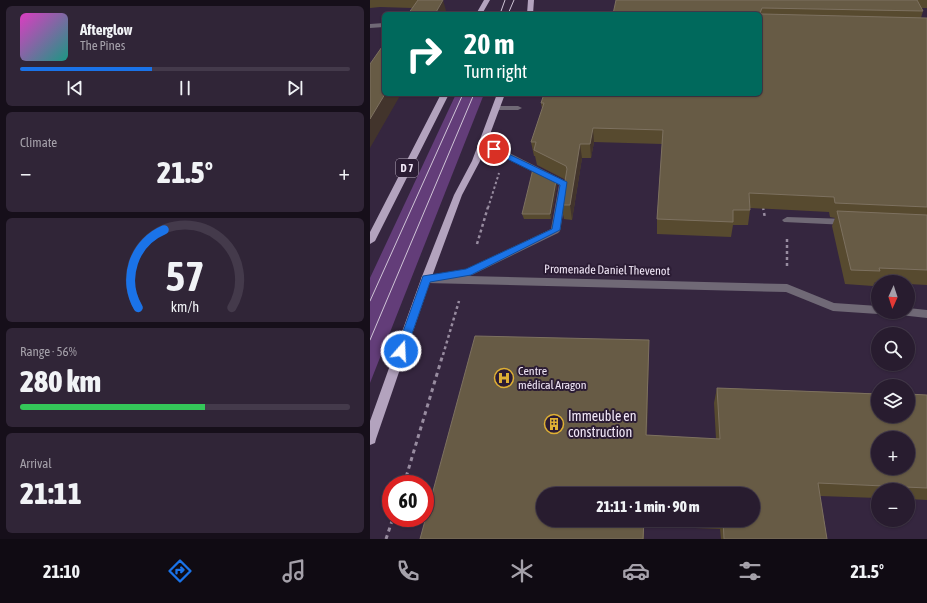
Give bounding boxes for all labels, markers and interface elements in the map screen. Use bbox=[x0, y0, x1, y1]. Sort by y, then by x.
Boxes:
text: Afterglow bbox=[80, 21, 133, 38]
icon: right bbox=[398, 28, 450, 80]
text: 20 m bbox=[464, 28, 514, 60]
text: The Pines bbox=[80, 38, 125, 53]
text: Turn right bbox=[464, 61, 527, 82]
icon: previous bbox=[64, 77, 86, 99]
icon: pause bbox=[174, 77, 196, 99]
icon: next bbox=[284, 77, 306, 99]
pin bbox=[477, 132, 511, 166]
text: Climate bbox=[20, 135, 57, 150]
icon: arrive bbox=[483, 138, 505, 160]
text: 21.5° bbox=[157, 155, 213, 189]
text: − bbox=[20, 159, 31, 185]
text: + bbox=[339, 159, 350, 185]
road number: D 7 bbox=[396, 159, 418, 177]
text: 57 bbox=[165, 251, 205, 299]
street label: Promenade Daniel Thevenot bbox=[544, 262, 671, 278]
north arrow bbox=[871, 275, 915, 319]
map controls bbox=[871, 275, 915, 527]
text: km/h bbox=[171, 298, 199, 314]
button: search bbox=[871, 327, 915, 371]
position arrow bbox=[380, 330, 422, 372]
text: Range · 56% bbox=[20, 344, 77, 359]
text: 280 km bbox=[20, 364, 101, 398]
place label: Centre médical Aragon bbox=[518, 364, 586, 392]
hospital icon: Centre médical Aragon bbox=[493, 367, 515, 389]
button: layers bbox=[871, 379, 915, 423]
place label: Immeuble en construction bbox=[568, 408, 636, 440]
building icon: Immeuble en construction bbox=[543, 413, 565, 435]
button: + bbox=[871, 431, 915, 475]
text: Arrival bbox=[20, 456, 52, 471]
speed limit sign: 60 bbox=[382, 475, 434, 527]
text: 21:11 bbox=[20, 476, 82, 510]
button: − bbox=[871, 483, 915, 527]
text: 21:11 · 1 min · 90 m bbox=[596, 498, 700, 515]
icon: directions bbox=[166, 557, 194, 585]
icon: music bbox=[280, 557, 308, 585]
icon: phone bbox=[394, 557, 422, 585]
icon: climate bbox=[508, 557, 536, 585]
icon: car bbox=[622, 557, 650, 585]
icon: filters bbox=[736, 557, 764, 585]
text: 21:10 bbox=[43, 561, 80, 582]
text: 21.5° bbox=[850, 561, 884, 582]

